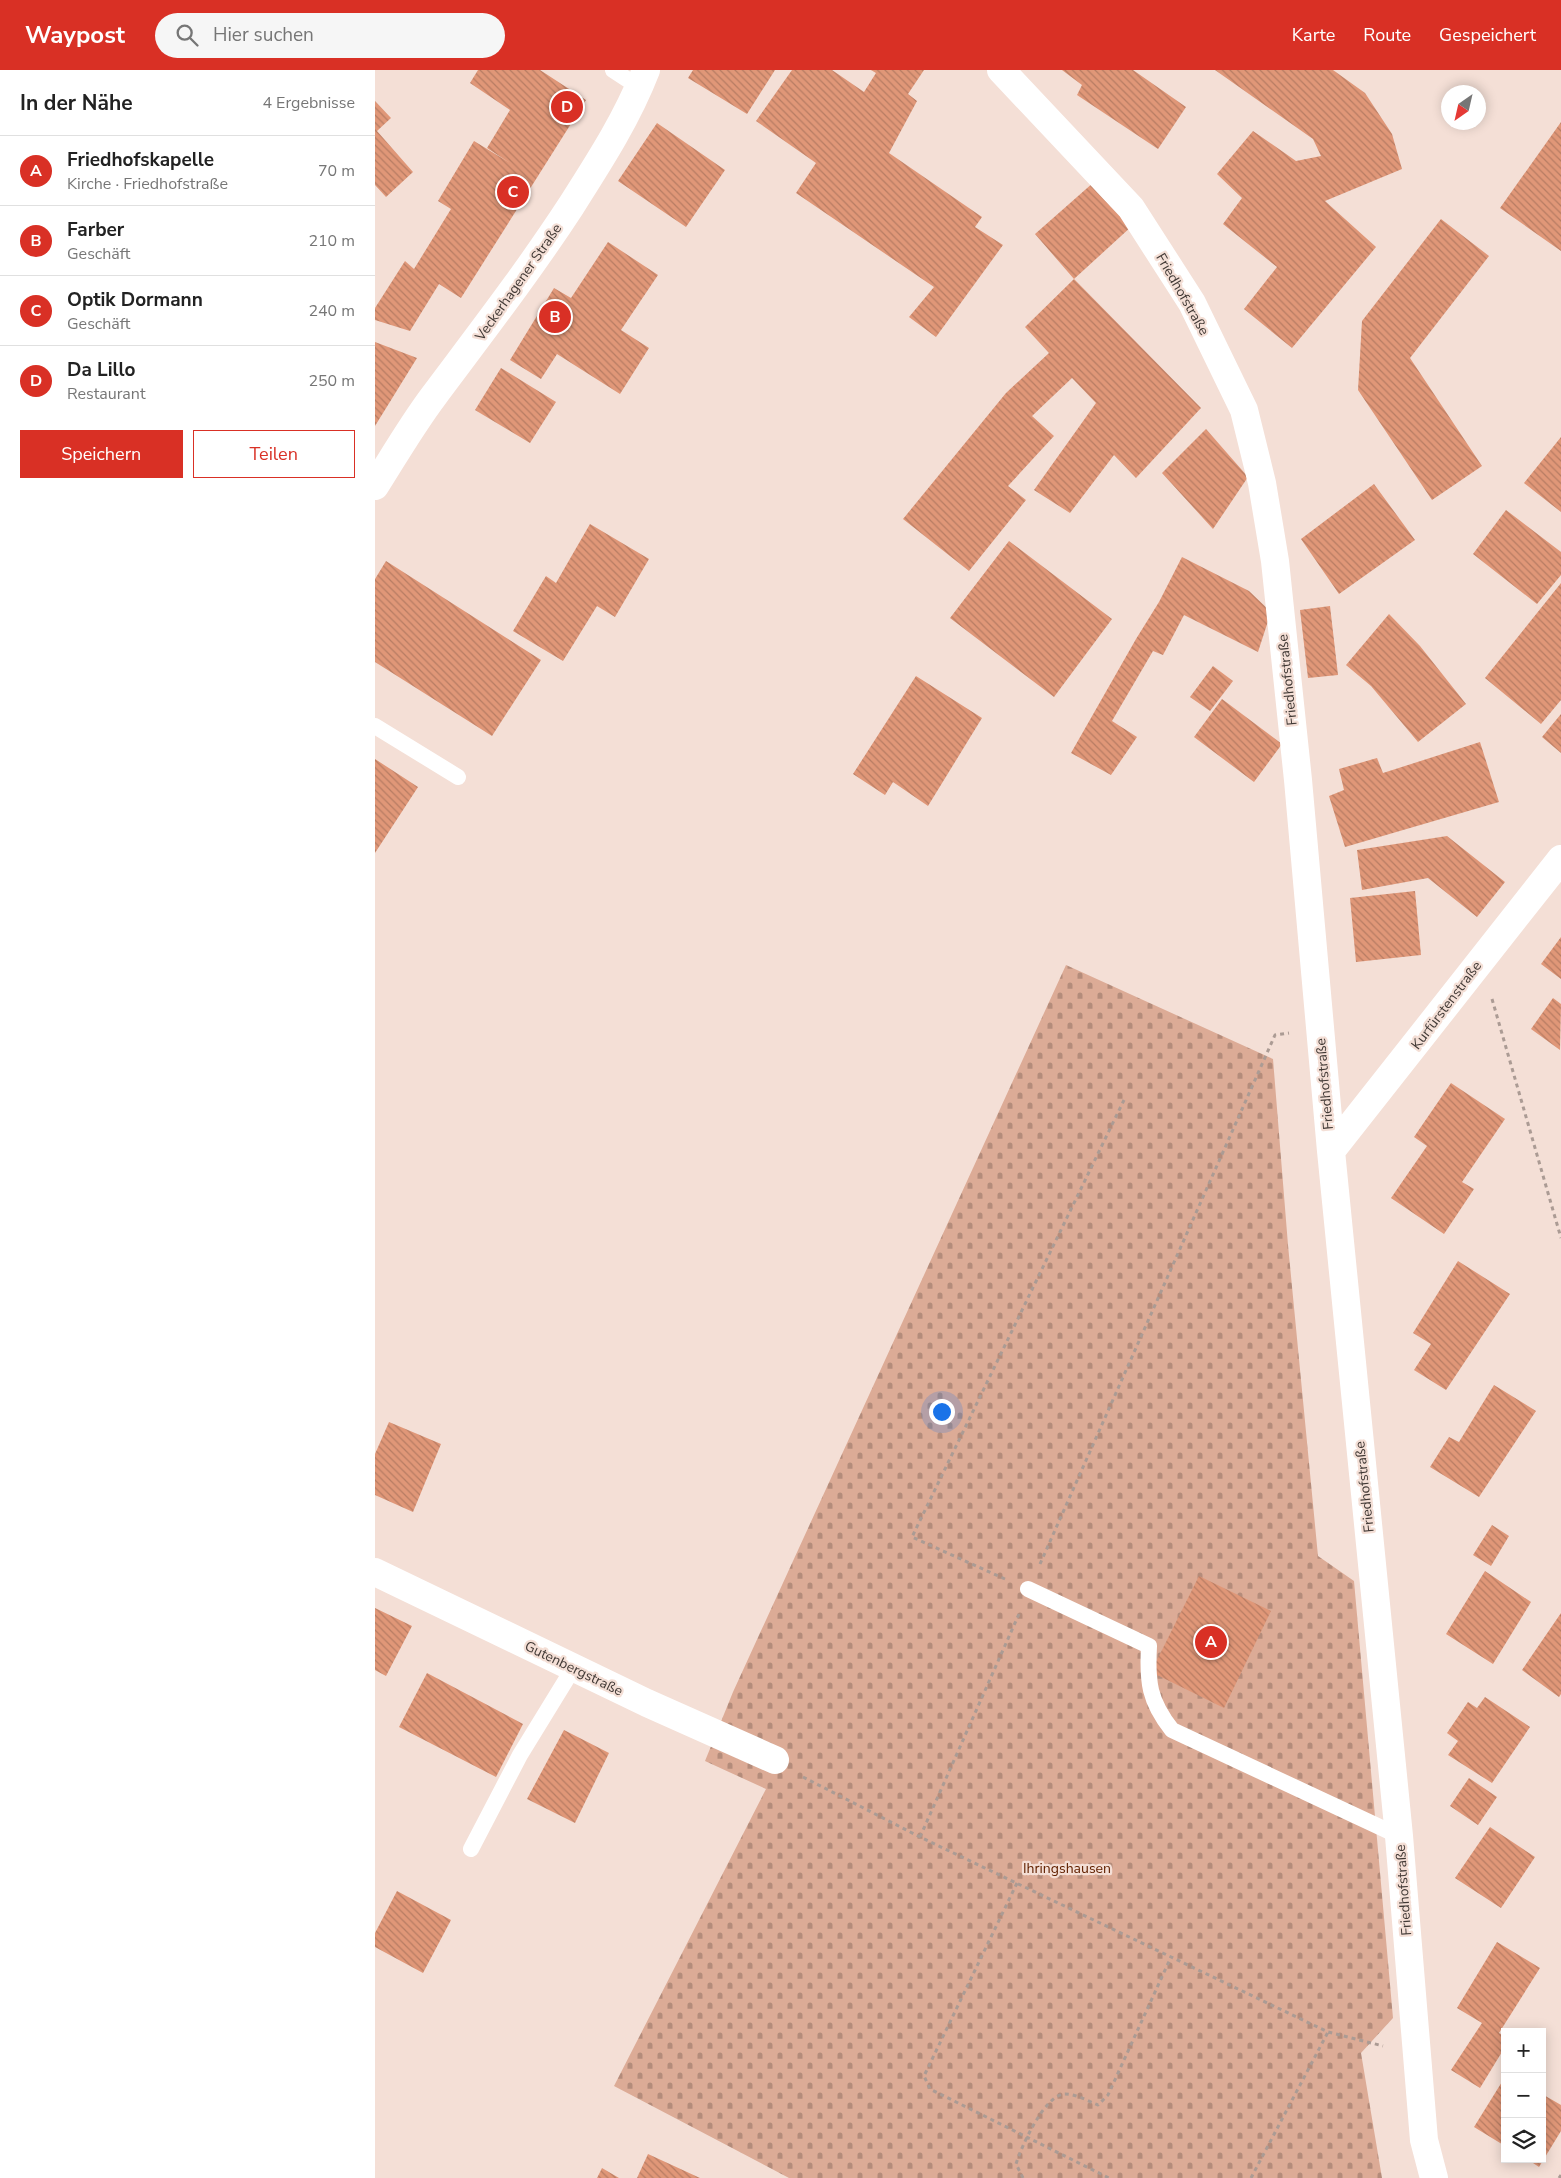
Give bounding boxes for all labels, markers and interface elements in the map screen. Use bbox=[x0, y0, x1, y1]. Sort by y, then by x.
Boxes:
search box bbox=[155, 13, 505, 58]
text: Waypost bbox=[25, 19, 125, 51]
icon: search bbox=[173, 21, 201, 49]
text: Hier suchen bbox=[213, 22, 314, 48]
text: Karte bbox=[1292, 23, 1335, 47]
text: Route bbox=[1363, 23, 1411, 47]
text: Gespeichert bbox=[1439, 23, 1536, 47]
north arrow bbox=[1441, 85, 1486, 130]
pin: D bbox=[551, 88, 583, 126]
text: In der Nähe bbox=[20, 89, 133, 117]
text: 4 Ergebnisse bbox=[262, 92, 355, 114]
text: Friedhofskapelle bbox=[67, 147, 214, 173]
text: A bbox=[30, 160, 42, 182]
text: 70 m bbox=[318, 160, 355, 182]
text: Kirche · Friedhofstraße bbox=[67, 173, 228, 195]
pin: C bbox=[497, 173, 529, 211]
text: Farber bbox=[67, 217, 124, 243]
street label: Veckerhagener Straße bbox=[470, 220, 566, 345]
text: B bbox=[30, 230, 42, 252]
text: 210 m bbox=[308, 230, 355, 252]
text: Geschäft bbox=[67, 243, 130, 265]
street label: Friedhofstraße bbox=[1151, 250, 1214, 339]
text: Optik Dormann bbox=[67, 287, 203, 313]
pin: B bbox=[539, 298, 571, 336]
text: C bbox=[31, 300, 41, 322]
text: 240 m bbox=[308, 300, 355, 322]
text: Geschäft bbox=[67, 313, 130, 335]
text: Da Lillo bbox=[67, 357, 136, 383]
text: D bbox=[30, 370, 42, 392]
text: 250 m bbox=[308, 370, 355, 392]
text: Restaurant bbox=[67, 383, 146, 405]
button: Speichern bbox=[20, 430, 183, 478]
button: Teilen bbox=[193, 430, 355, 478]
street label: Friedhofstraße bbox=[1273, 633, 1302, 727]
street label: Kurfürstenstraße bbox=[1407, 957, 1486, 1053]
street label: Friedhofstraße bbox=[1311, 1037, 1338, 1130]
your location bbox=[929, 1399, 955, 1425]
street label: Friedhofstraße bbox=[1350, 1440, 1379, 1534]
pin: A bbox=[1195, 1623, 1227, 1661]
street label: Gutenbergstraße bbox=[522, 1636, 626, 1700]
street label: Friedhofstraße bbox=[1391, 1844, 1416, 1936]
park label: Ihringshausen bbox=[1023, 1859, 1111, 1878]
map controls bbox=[1501, 2028, 1546, 2163]
button: + bbox=[1501, 2028, 1546, 2073]
button: − bbox=[1501, 2073, 1546, 2118]
button: layers bbox=[1501, 2118, 1546, 2163]

